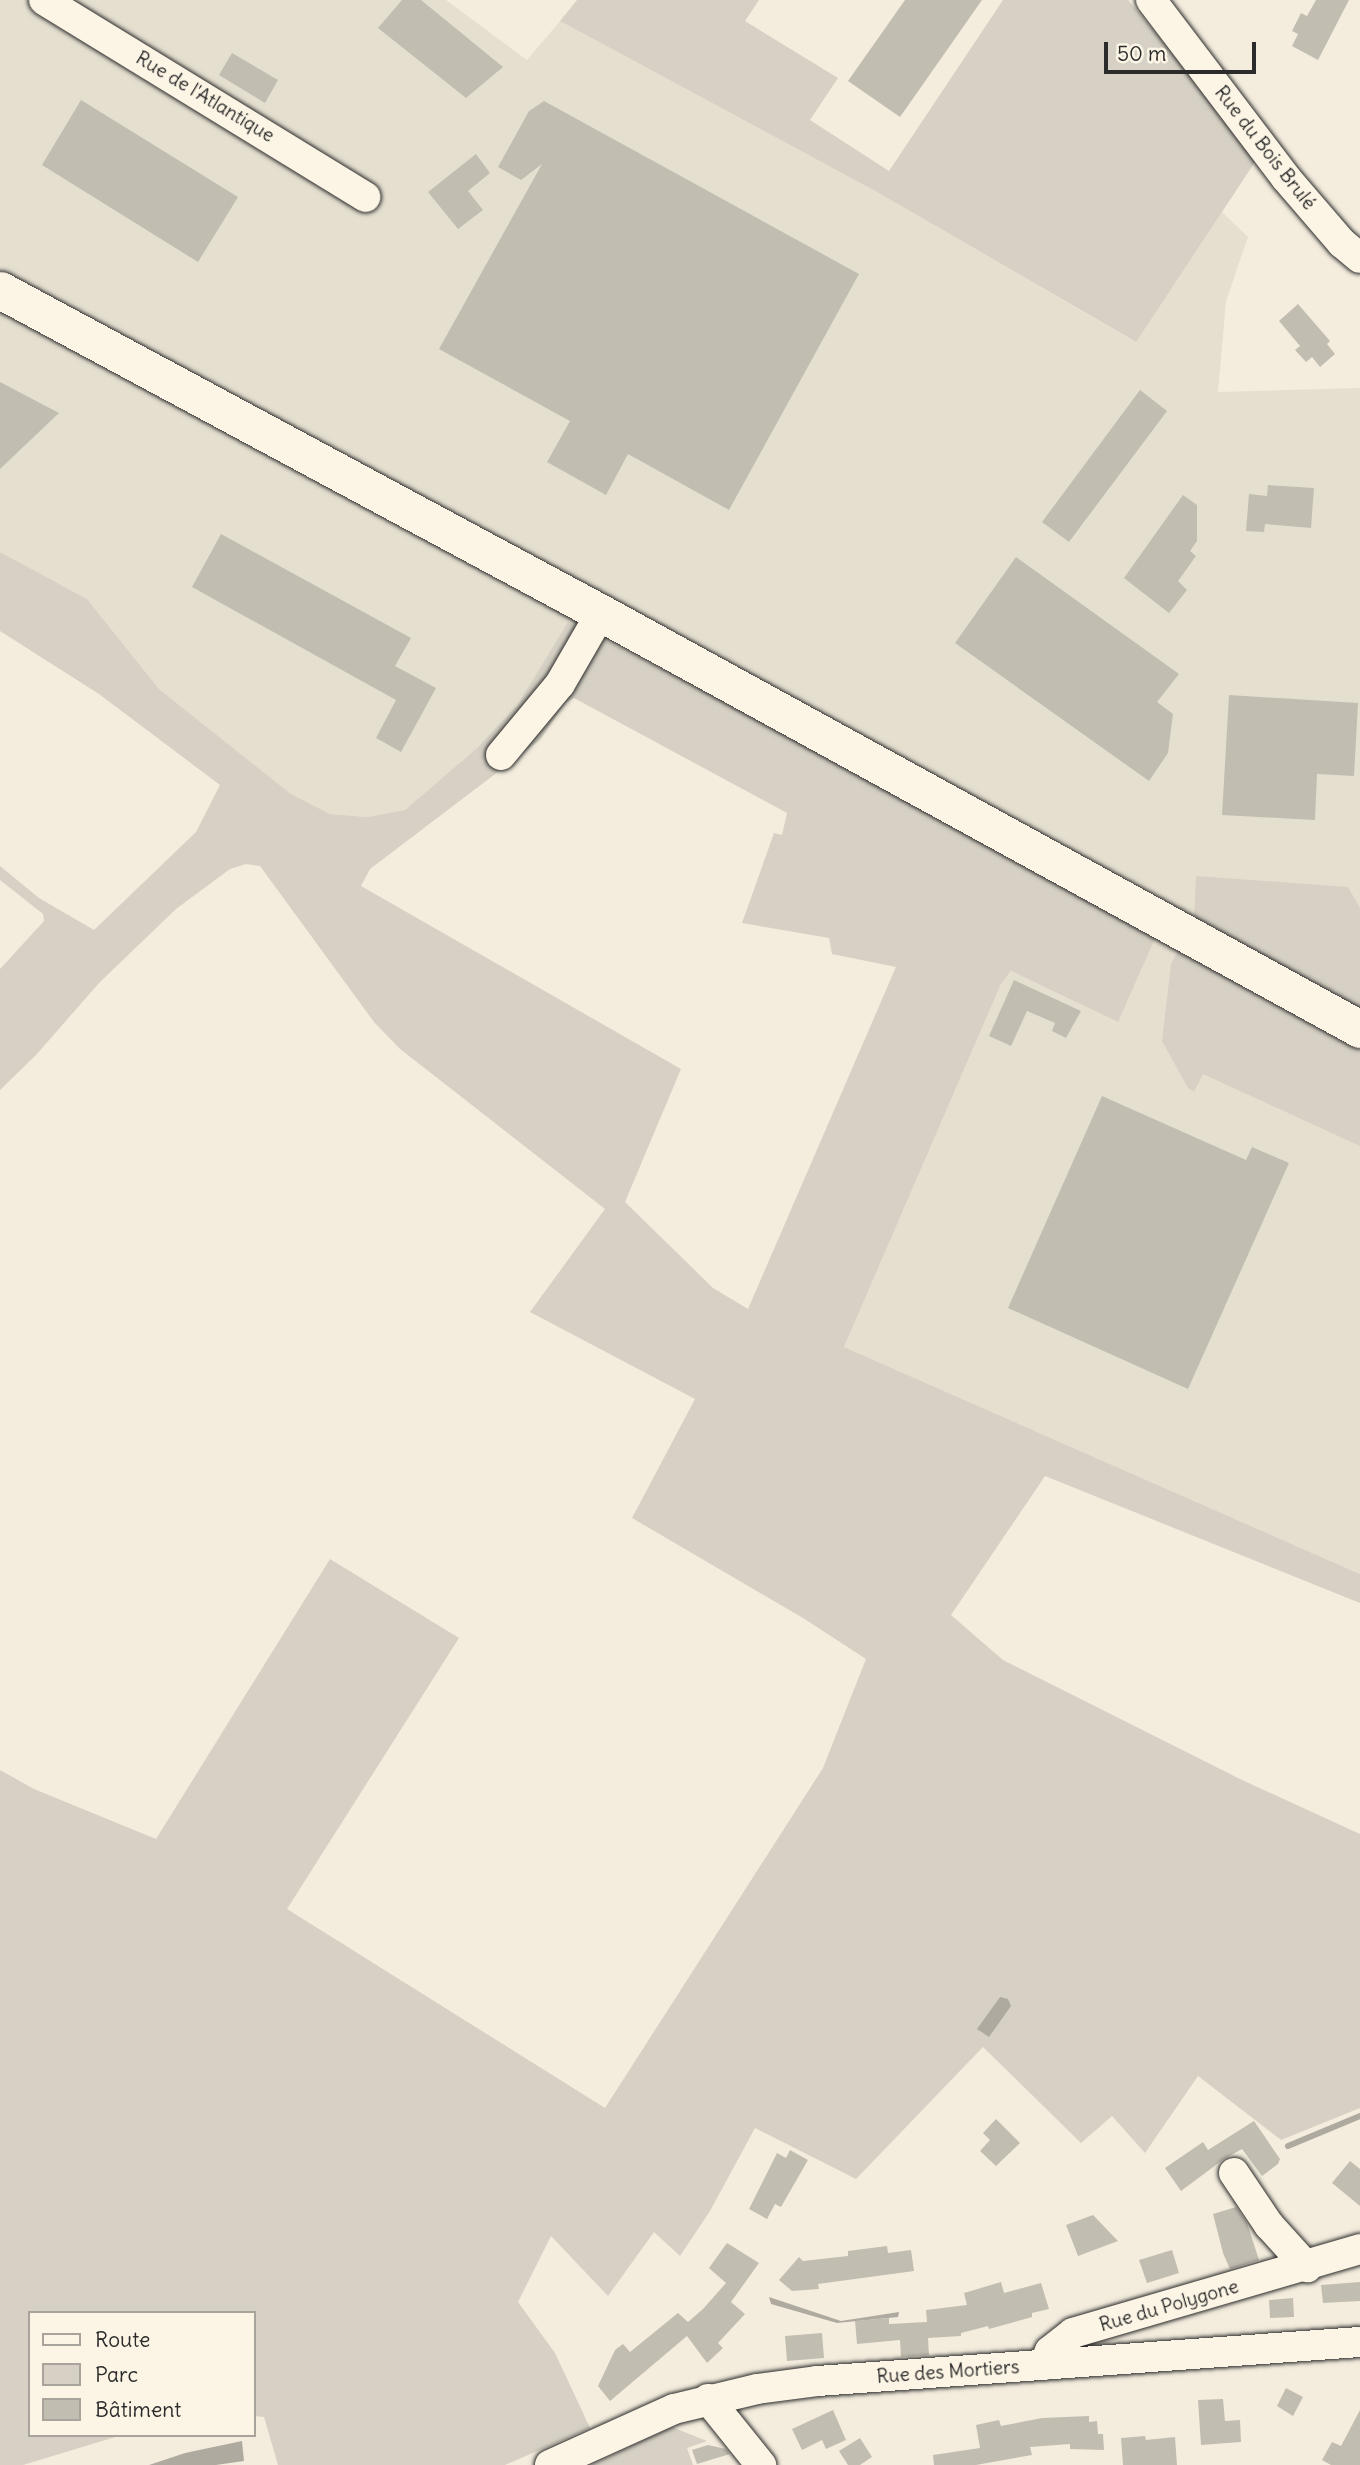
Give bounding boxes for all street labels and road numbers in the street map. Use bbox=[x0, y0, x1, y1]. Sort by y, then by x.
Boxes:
street label: Rue de l'Atlantique bbox=[132, 47, 278, 147]
street label: Rue du Bois Brulé bbox=[1210, 82, 1320, 214]
street label: Rue du Polygone bbox=[1097, 2275, 1241, 2337]
street label: Rue des Mortiers bbox=[876, 2356, 1020, 2388]

